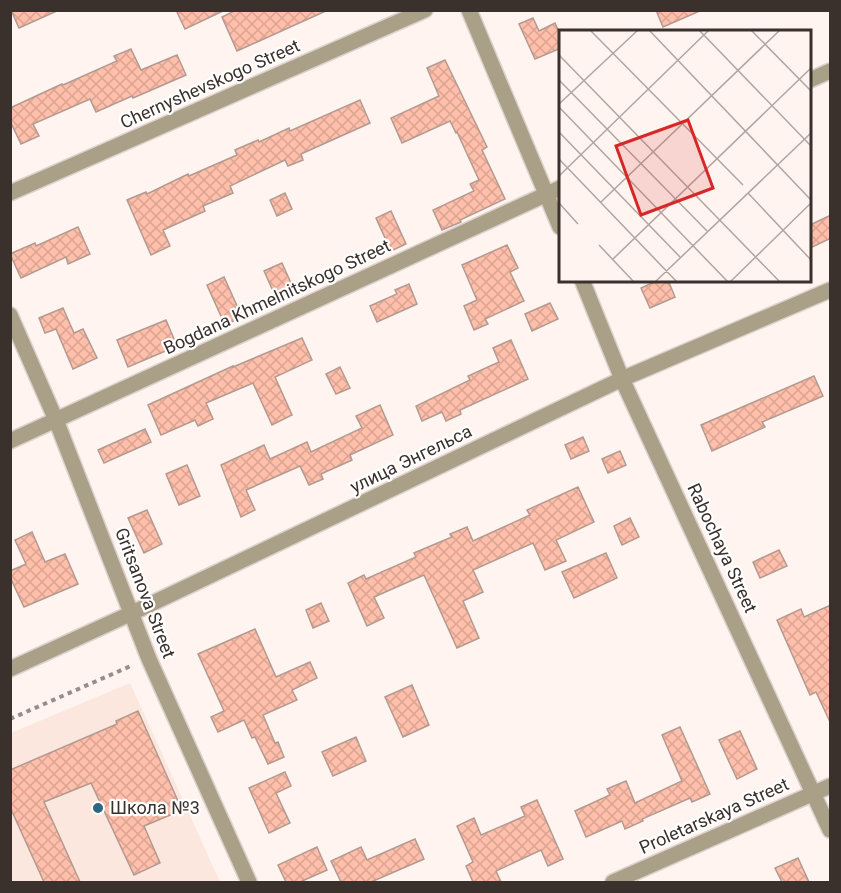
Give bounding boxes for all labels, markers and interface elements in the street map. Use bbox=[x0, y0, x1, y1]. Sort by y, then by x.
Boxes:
inset map bbox=[559, 30, 811, 282]
street label: Chernyshevskogo Street bbox=[117, 34, 303, 133]
street label: Bogdana Khmelnitskogo Street bbox=[160, 235, 394, 358]
street label: улица Энгельса bbox=[347, 420, 475, 497]
street label: Rabochaya Street bbox=[683, 480, 762, 616]
street label: Gritsanova Street bbox=[111, 525, 180, 661]
street label: Proletarskaya Street bbox=[636, 773, 792, 858]
place label: Школа №3 bbox=[110, 797, 200, 818]
marker: Школа №3 bbox=[91, 801, 105, 815]

